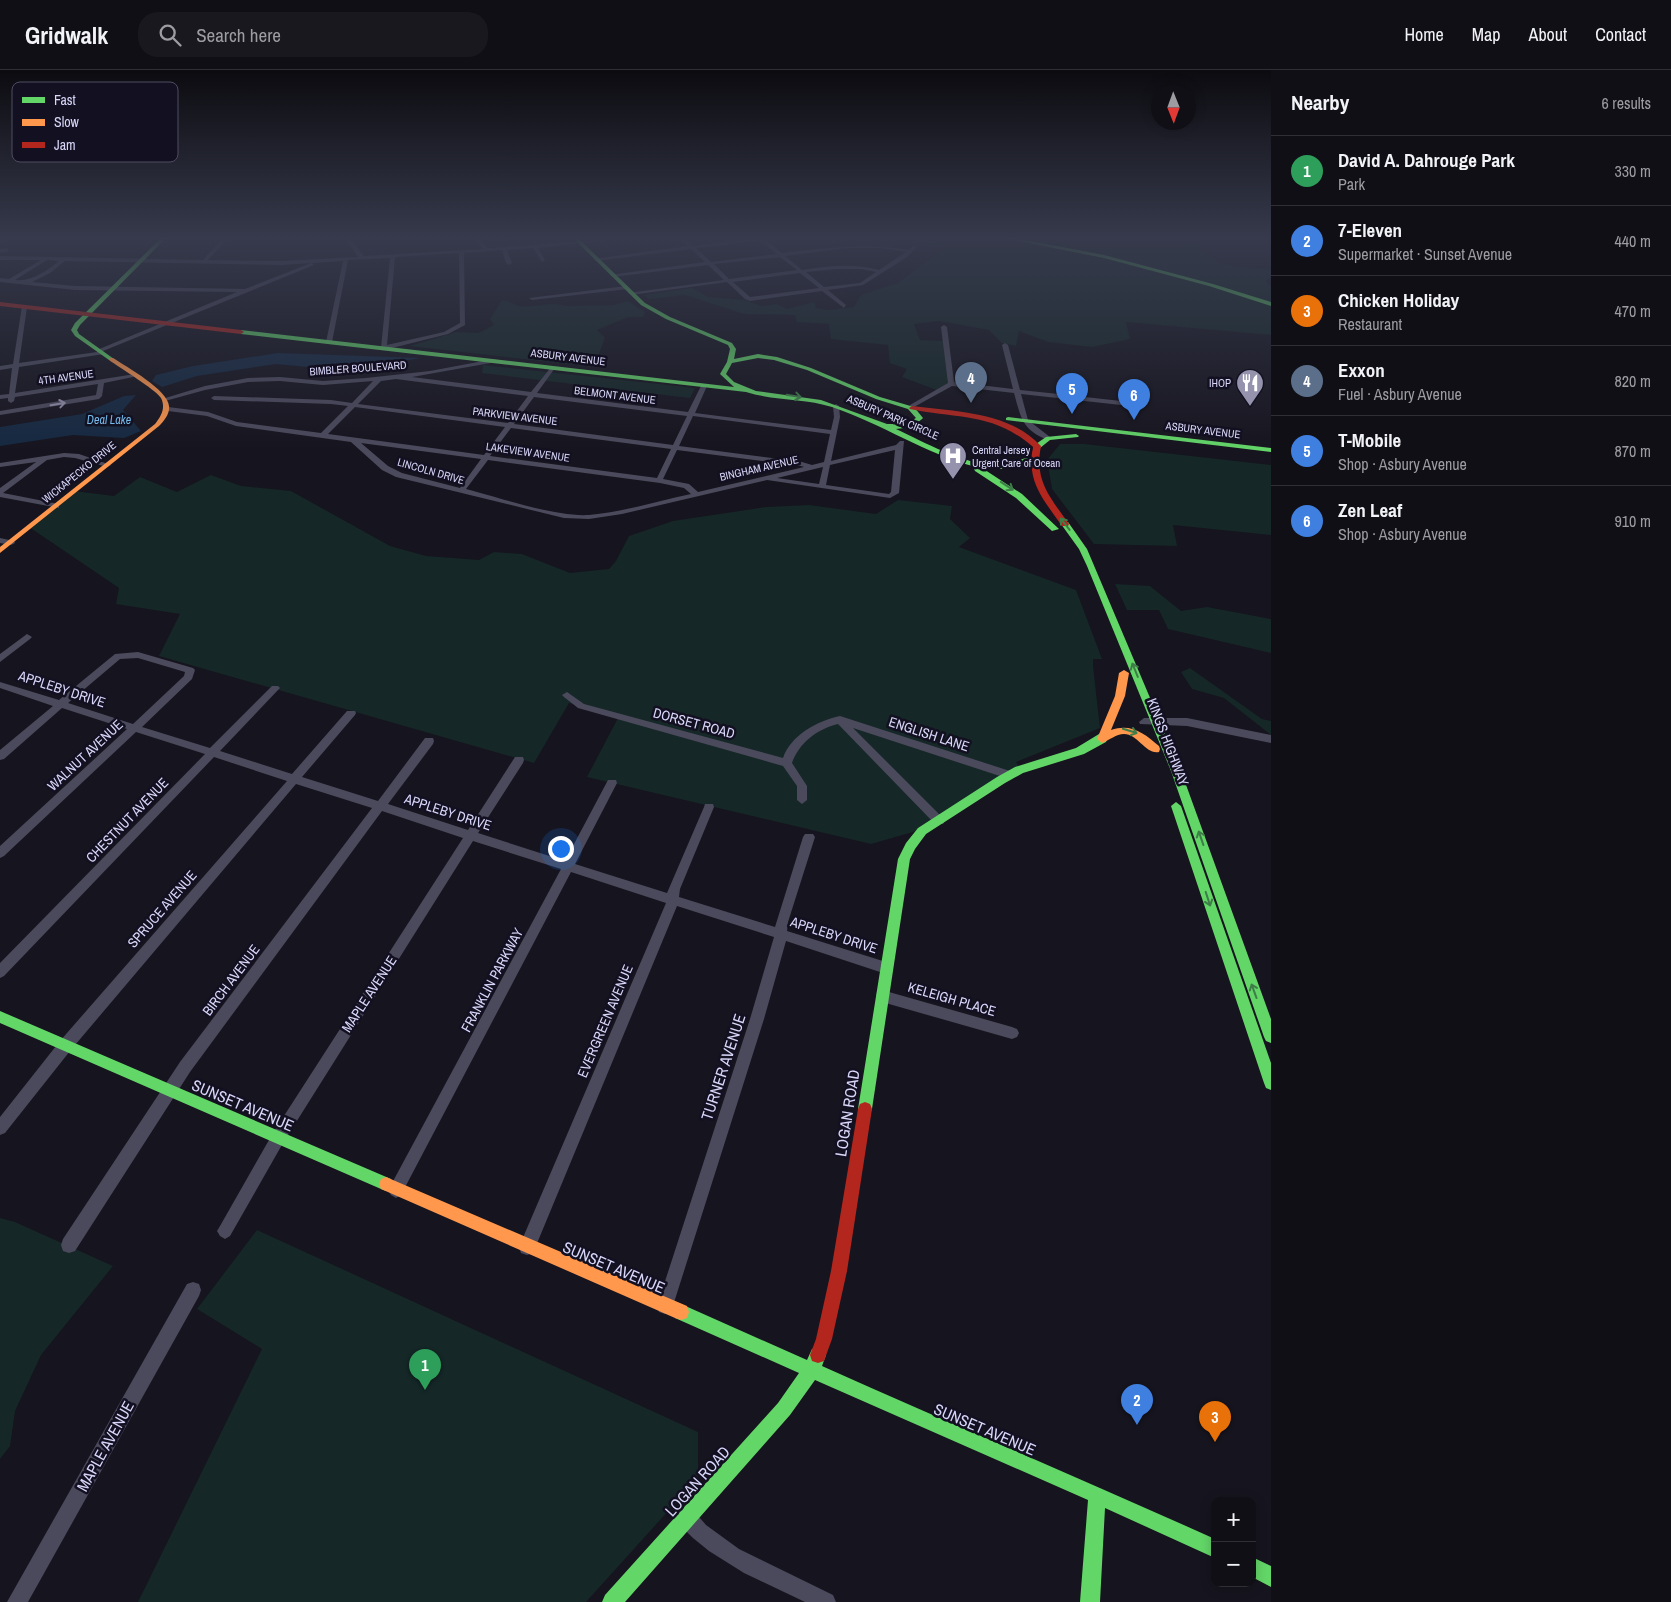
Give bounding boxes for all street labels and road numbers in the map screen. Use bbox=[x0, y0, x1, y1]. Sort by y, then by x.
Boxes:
street label: ASBURY AVENUE bbox=[529, 345, 606, 369]
street label: BIMBLER BOULEVARD bbox=[309, 358, 407, 378]
street label: 4TH AVENUE bbox=[38, 366, 94, 388]
street label: BELMONT AVENUE bbox=[573, 383, 657, 407]
street label: ASBURY PARK CIRCLE bbox=[844, 391, 941, 443]
street label: PARKVIEW AVENUE bbox=[472, 404, 558, 428]
street label: ASBURY AVENUE bbox=[1164, 418, 1241, 442]
street label: WICKAPECKO DRIVE bbox=[39, 438, 119, 506]
street label: LAKEVIEW AVENUE bbox=[485, 439, 571, 465]
street label: BINGHAM AVENUE bbox=[718, 452, 800, 484]
street label: LINCOLN DRIVE bbox=[396, 455, 466, 487]
street label: APPLEBY DRIVE bbox=[15, 666, 108, 712]
street label: KINGS HIGHWAY bbox=[1143, 696, 1193, 789]
street label: DORSET ROAD bbox=[651, 703, 737, 743]
street label: ENGLISH LANE bbox=[886, 713, 972, 755]
street label: WALNUT AVENUE bbox=[43, 715, 127, 795]
street label: CHESTNUT AVENUE bbox=[82, 774, 172, 866]
street label: APPLEBY DRIVE bbox=[401, 789, 494, 835]
street label: SPRUCE AVENUE bbox=[123, 867, 201, 951]
street label: APPLEBY DRIVE bbox=[787, 912, 880, 958]
street label: FRANKLIN PARKWAY bbox=[457, 925, 527, 1035]
street label: BIRCH AVENUE bbox=[198, 941, 264, 1019]
street label: MAPLE AVENUE bbox=[338, 952, 400, 1036]
street label: EVERGREEN AVENUE bbox=[573, 962, 637, 1080]
street label: KELEIGH PLACE bbox=[906, 978, 998, 1020]
street label: TURNER AVENUE bbox=[695, 1011, 751, 1123]
street label: LOGAN ROAD bbox=[829, 1068, 865, 1158]
street label: SUNSET AVENUE bbox=[189, 1074, 297, 1136]
street label: SUNSET AVENUE bbox=[560, 1236, 668, 1298]
street label: MAPLE AVENUE bbox=[71, 1397, 139, 1495]
street label: SUNSET AVENUE bbox=[931, 1398, 1039, 1460]
street label: LOGAN ROAD bbox=[660, 1441, 734, 1521]

